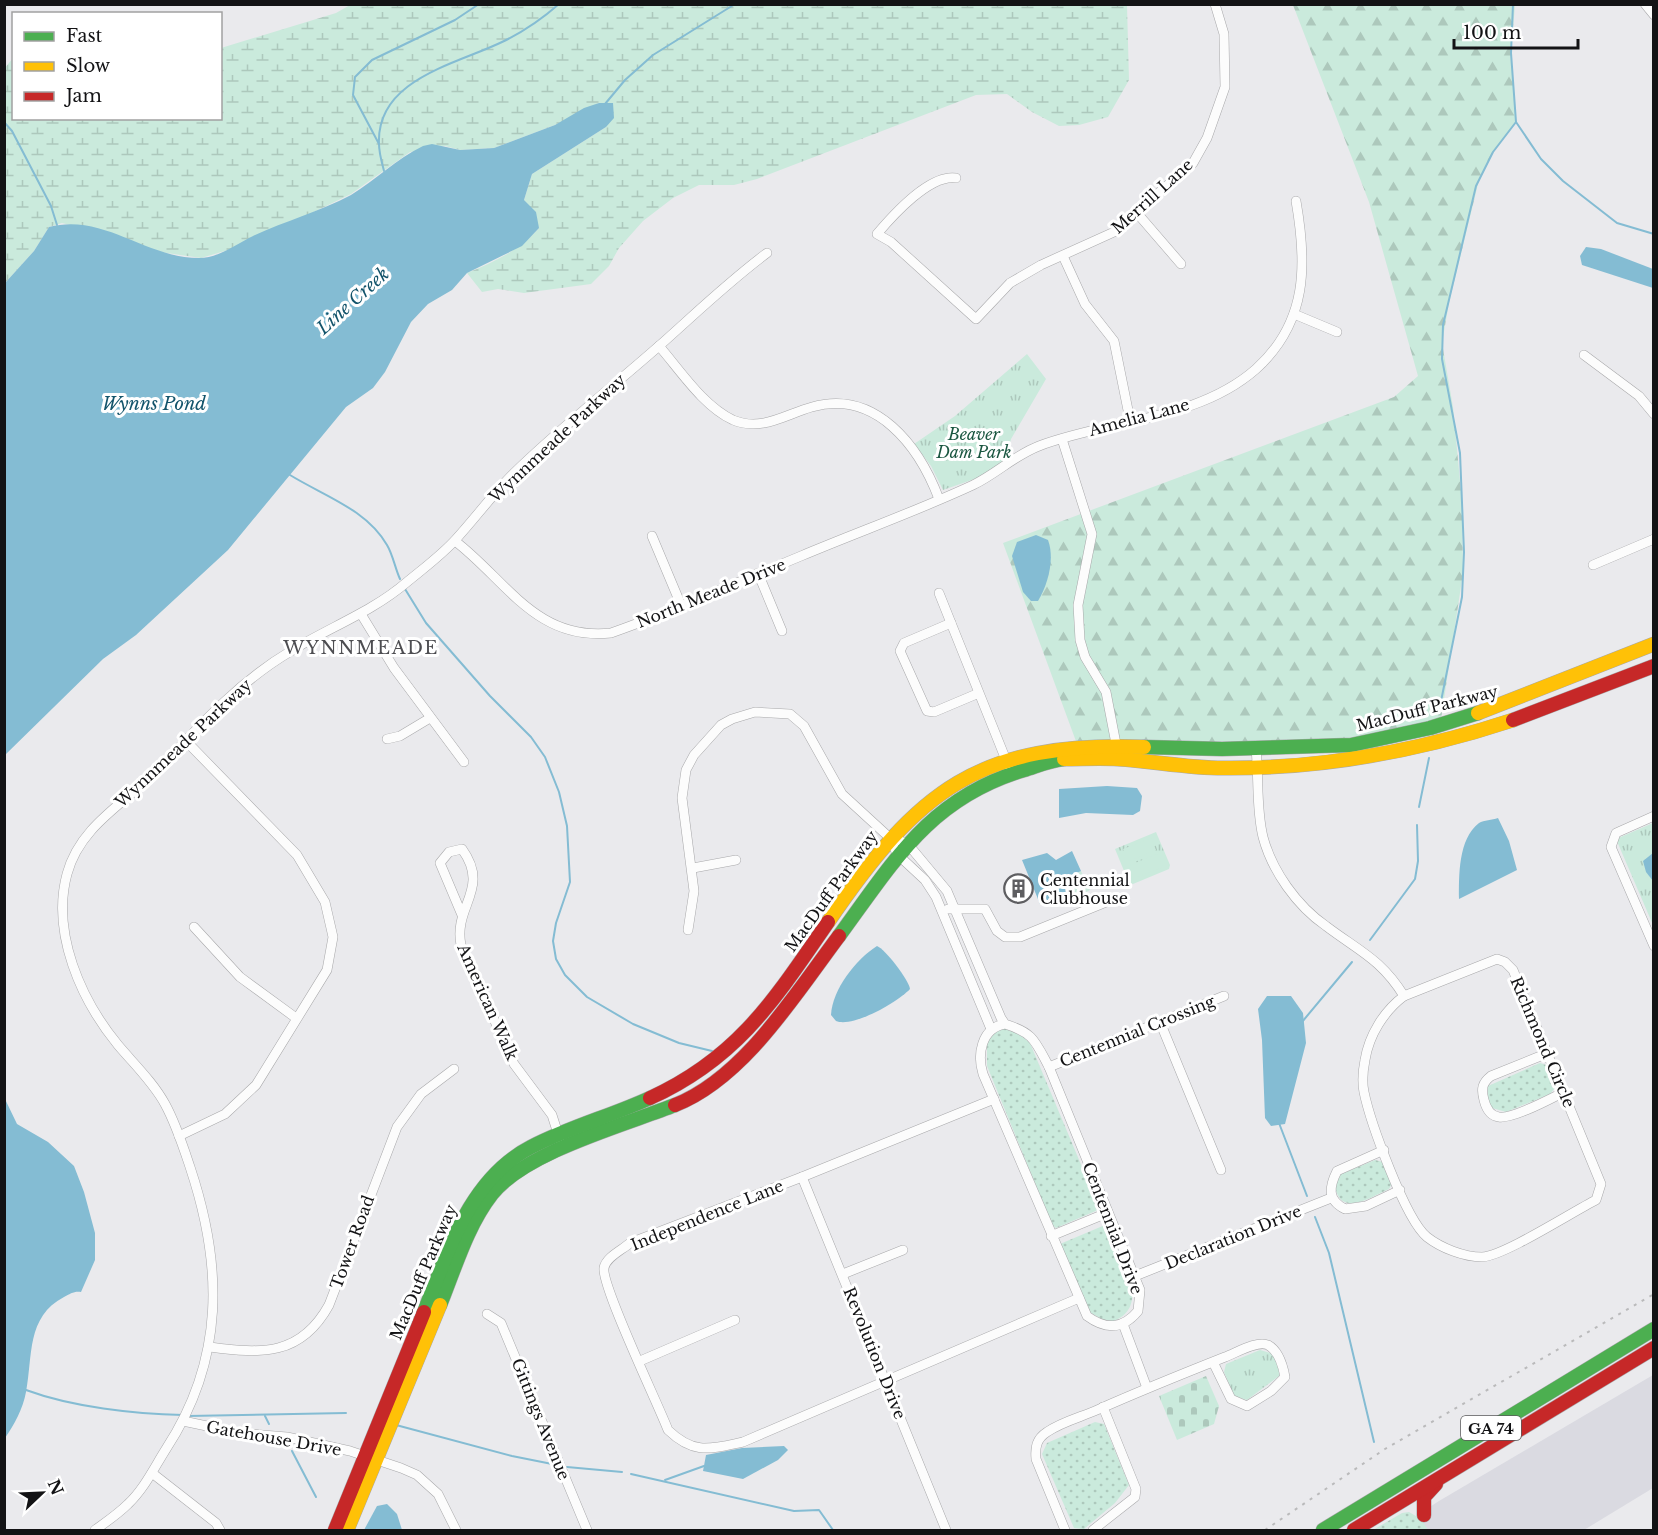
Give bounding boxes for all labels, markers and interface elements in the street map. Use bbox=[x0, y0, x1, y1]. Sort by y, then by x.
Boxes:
legend bbox=[12, 12, 222, 120]
scale bar bbox=[1454, 12, 1578, 50]
text: 100 m bbox=[1463, 22, 1521, 44]
text: Fast bbox=[66, 25, 103, 47]
text: Slow bbox=[66, 55, 111, 77]
text: Jam bbox=[64, 85, 102, 107]
street label: Merrill Lane bbox=[1107, 154, 1197, 238]
water label: Line Creek bbox=[312, 263, 394, 340]
street label: Wynnmeade Parkway bbox=[484, 369, 630, 507]
water label: Wynns Pond bbox=[102, 393, 206, 415]
street label: Amelia Lane bbox=[1086, 394, 1191, 440]
park label: Beaver Dam Park bbox=[935, 424, 1012, 462]
street label: North Meade Drive bbox=[634, 554, 788, 632]
district label: WYNNMEADE bbox=[282, 637, 439, 659]
street label: Wynnmeade Parkway bbox=[110, 674, 256, 812]
street label: MacDuff Parkway bbox=[1354, 681, 1501, 735]
street label: MacDuff Parkway bbox=[780, 826, 882, 956]
place label: Centennial Clubhouse bbox=[1040, 870, 1130, 908]
building icon: Centennial Clubhouse bbox=[1003, 873, 1035, 905]
street label: American Walk bbox=[453, 940, 523, 1064]
street label: Richmond Circle bbox=[1506, 973, 1580, 1111]
street label: Centennial Crossing bbox=[1056, 991, 1218, 1071]
street label: Centennial Drive bbox=[1079, 1159, 1147, 1297]
street label: Independence Lane bbox=[628, 1175, 786, 1255]
street label: Tower Road bbox=[326, 1192, 378, 1292]
street label: MacDuff Parkway bbox=[385, 1200, 461, 1343]
street label: Declaration Drive bbox=[1162, 1200, 1304, 1274]
street label: Revolution Drive bbox=[839, 1284, 911, 1422]
street label: Gittings Avenue bbox=[507, 1355, 575, 1483]
street label: Gatehouse Drive bbox=[205, 1416, 343, 1460]
road number: GA 74 bbox=[1461, 1416, 1521, 1440]
north arrow bbox=[12, 1463, 72, 1523]
text: N bbox=[44, 1476, 68, 1498]

